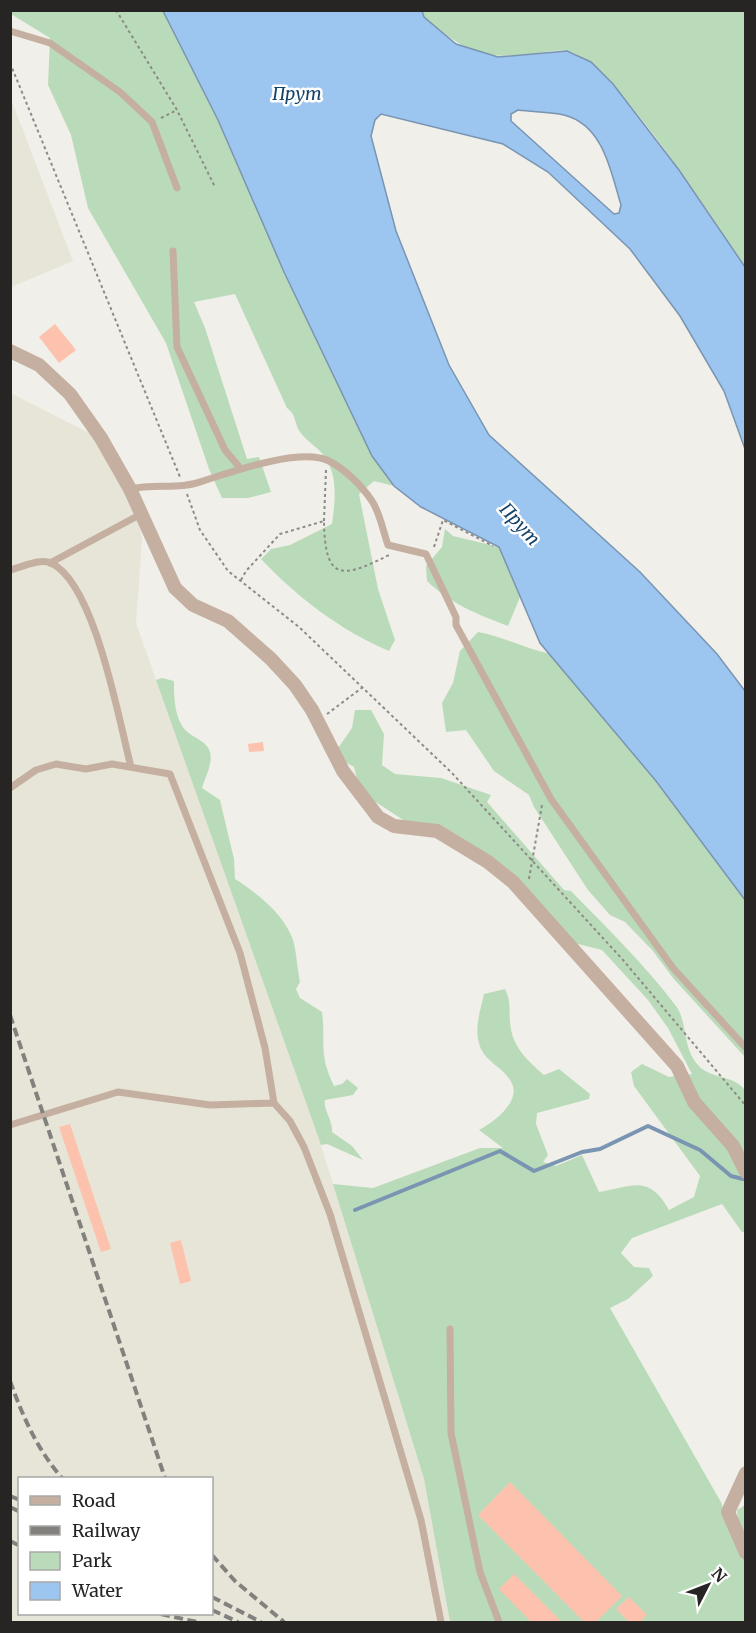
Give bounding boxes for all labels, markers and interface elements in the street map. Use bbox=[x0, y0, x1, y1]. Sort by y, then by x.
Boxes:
water label: Прут bbox=[272, 82, 322, 105]
water label: Прут bbox=[495, 498, 545, 550]
legend bbox=[18, 1477, 213, 1615]
text: Road bbox=[72, 1489, 116, 1512]
text: Railway bbox=[72, 1519, 141, 1542]
text: Park bbox=[72, 1549, 113, 1572]
north arrow bbox=[678, 1555, 738, 1615]
text: N bbox=[707, 1564, 731, 1587]
text: Water bbox=[71, 1579, 123, 1602]

